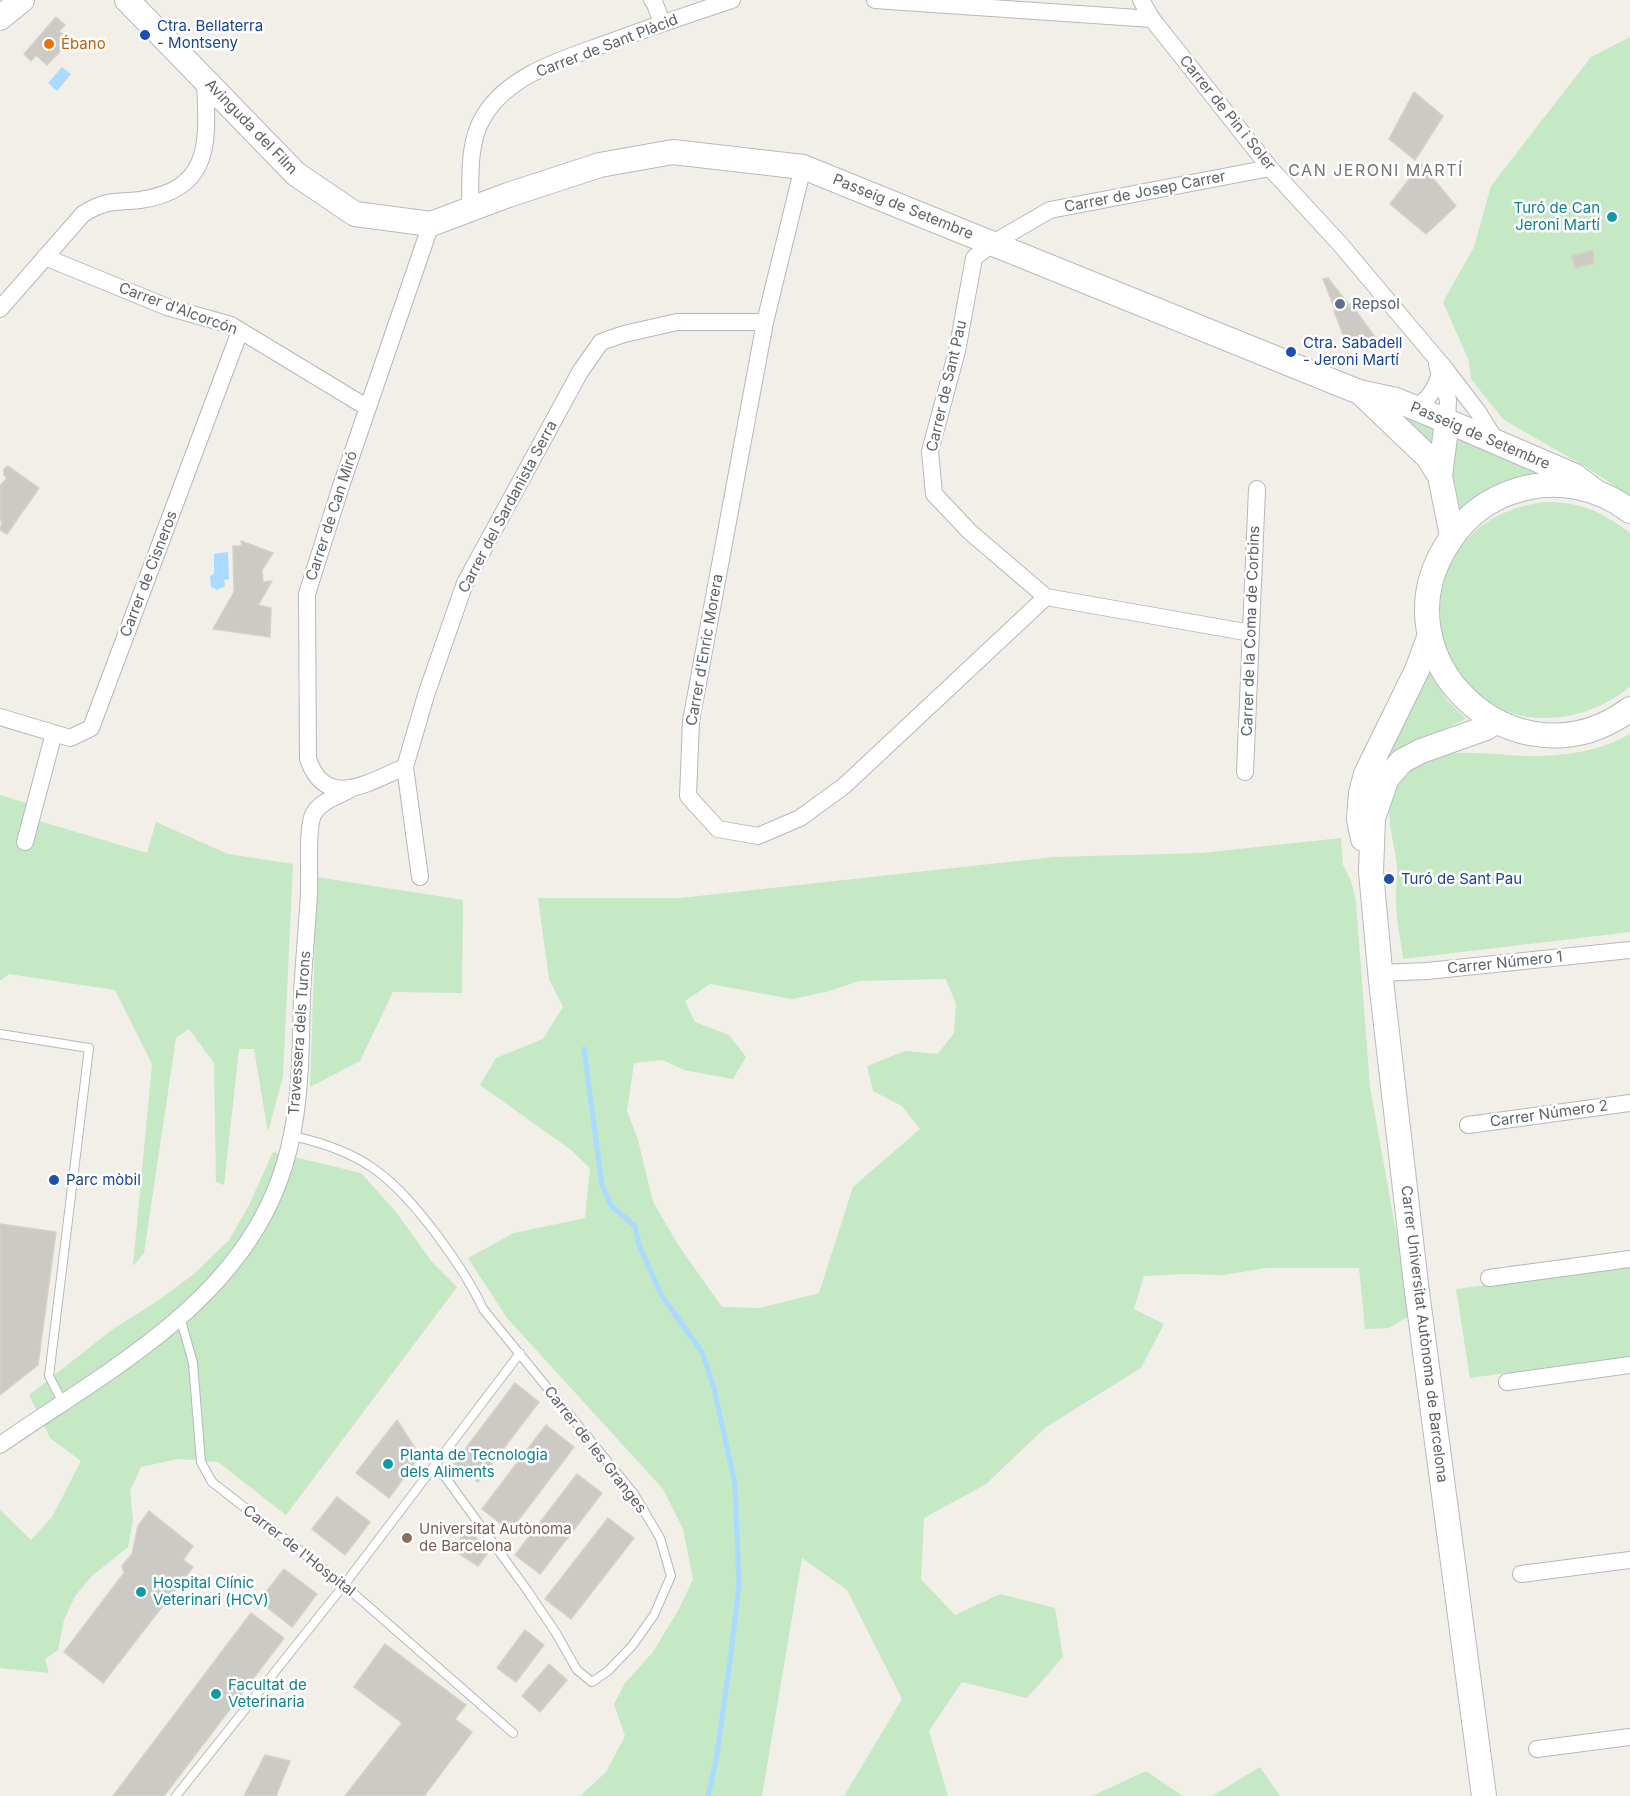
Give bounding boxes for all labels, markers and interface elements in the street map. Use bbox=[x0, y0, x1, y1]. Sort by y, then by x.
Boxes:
street label: Carrer de Sant Plàcid bbox=[534, 11, 680, 81]
place label: Ctra. Bellaterra - Montseny bbox=[157, 17, 263, 52]
marker: Ctra. Bellaterra - Montseny bbox=[138, 28, 152, 42]
place label: Ébano bbox=[61, 35, 106, 53]
marker: Ébano bbox=[42, 37, 56, 51]
street label: Carrer de Pin i Soler bbox=[1175, 52, 1279, 174]
street label: Avinguda del Film bbox=[201, 76, 301, 178]
district label: CAN JERONI MARTÍ bbox=[1288, 161, 1464, 181]
street label: Carrer de Josep Carrer bbox=[1063, 168, 1227, 216]
street label: Passeig de Setembre bbox=[830, 171, 976, 243]
place label: Turó de Can Jeroni Martí bbox=[1514, 199, 1600, 234]
marker: Turó de Can Jeroni Martí bbox=[1605, 210, 1619, 224]
street label: Carrer d'Alcorcón bbox=[116, 279, 240, 339]
place label: Repsol bbox=[1352, 295, 1400, 313]
marker: Repsol bbox=[1333, 297, 1347, 311]
street label: Carrer de Sant Pau bbox=[923, 319, 971, 453]
place label: Ctra. Sabadell - Jeroni Martí bbox=[1303, 334, 1402, 369]
marker: Ctra. Sabadell - Jeroni Martí bbox=[1284, 345, 1298, 359]
street label: Passeig de Setembre bbox=[1407, 398, 1553, 474]
street label: Carrer del Sardanista Serra bbox=[455, 418, 561, 596]
street label: Carrer de Can Miró bbox=[303, 449, 361, 583]
street label: Carrer de Cisneros bbox=[117, 508, 181, 640]
street label: Carrer de la Coma de Corbins bbox=[1238, 525, 1264, 737]
street label: Carrer d'Enric Morera bbox=[683, 573, 727, 727]
place label: Turó de Sant Pau bbox=[1401, 870, 1522, 888]
marker: Turó de Sant Pau bbox=[1382, 872, 1396, 886]
street label: Carrer Número 1 bbox=[1446, 948, 1564, 978]
street label: Travessera dels Turons bbox=[285, 950, 315, 1116]
street label: Carrer Número 2 bbox=[1489, 1097, 1609, 1131]
place label: Parc mòbil bbox=[66, 1171, 141, 1189]
marker: Parc mòbil bbox=[47, 1173, 61, 1187]
street label: Carrer Universitat Autònoma de Barcelona bbox=[1397, 1184, 1451, 1484]
street label: Carrer de les Granges bbox=[540, 1383, 650, 1517]
place label: Planta de Tecnologia dels Aliments bbox=[400, 1446, 548, 1481]
marker: Planta de Tecnologia dels Aliments bbox=[381, 1457, 395, 1471]
street label: Carrer de l'Hospital bbox=[239, 1502, 359, 1600]
place label: Universitat Autònoma de Barcelona bbox=[419, 1520, 572, 1555]
marker: Universitat Autònoma de Barcelona bbox=[400, 1531, 414, 1545]
place label: Hospital Clínic Veterinari (HCV) bbox=[153, 1574, 269, 1609]
marker: Hospital Clínic Veterinari (HCV) bbox=[134, 1585, 148, 1599]
place label: Facultat de Veterinaria bbox=[228, 1676, 307, 1711]
marker: Facultat de Veterinaria bbox=[209, 1687, 223, 1701]

